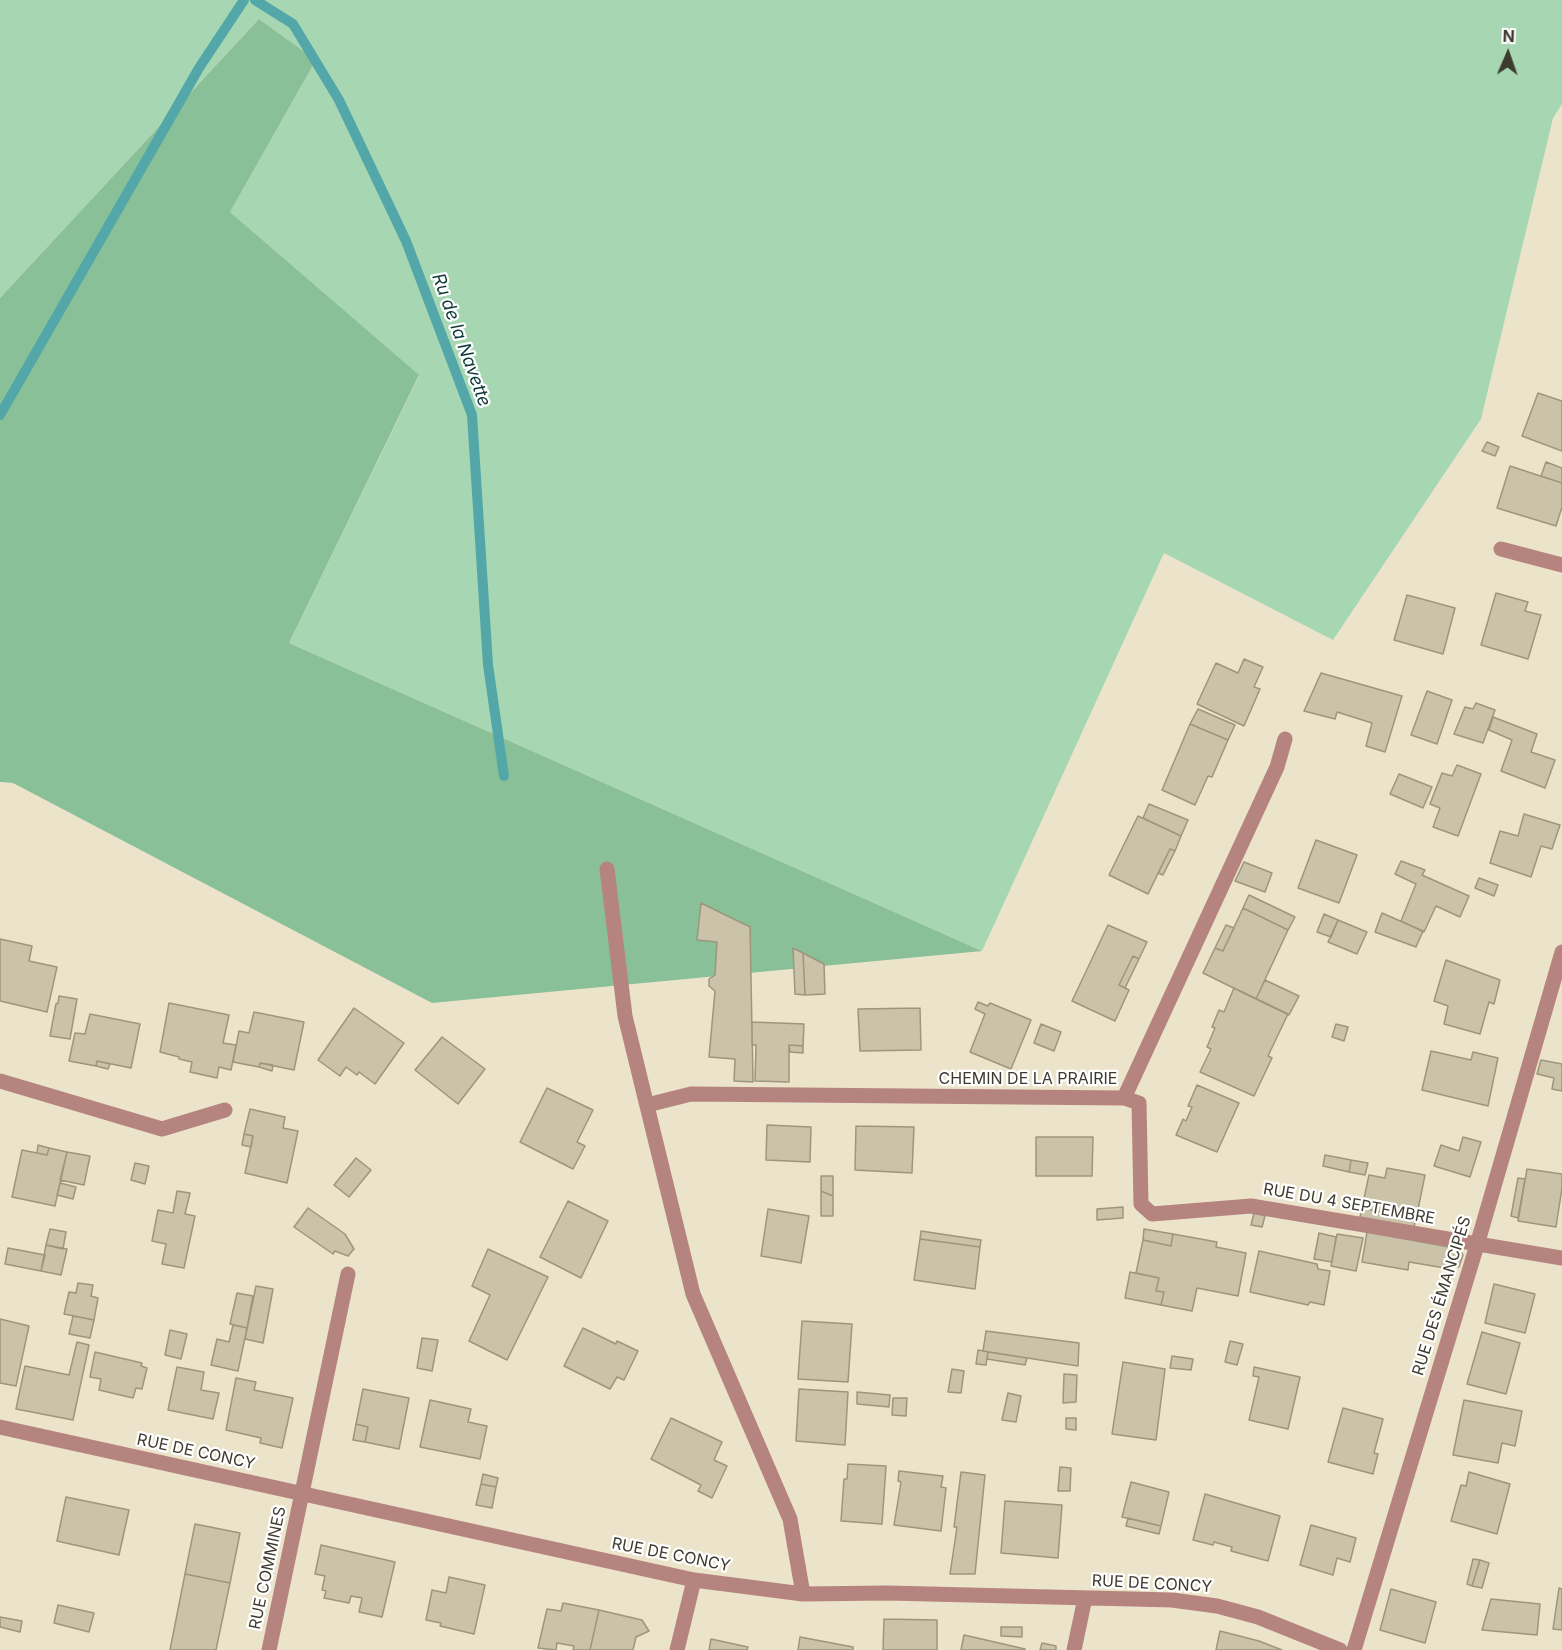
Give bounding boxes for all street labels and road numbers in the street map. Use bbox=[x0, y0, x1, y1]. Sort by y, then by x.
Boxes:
street label: CHEMIN DE LA PRAIRIE bbox=[939, 1069, 1117, 1089]
street label: RUE DU 4 SEPTEMBRE bbox=[1262, 1179, 1436, 1229]
street label: RUE DES ÉMANCIPÉS bbox=[1409, 1214, 1475, 1378]
street label: RUE DE CONCY bbox=[135, 1430, 257, 1474]
street label: RUE COMMINES bbox=[246, 1505, 290, 1631]
street label: RUE DE CONCY bbox=[610, 1534, 732, 1576]
street label: RUE DE CONCY bbox=[1091, 1571, 1213, 1597]

